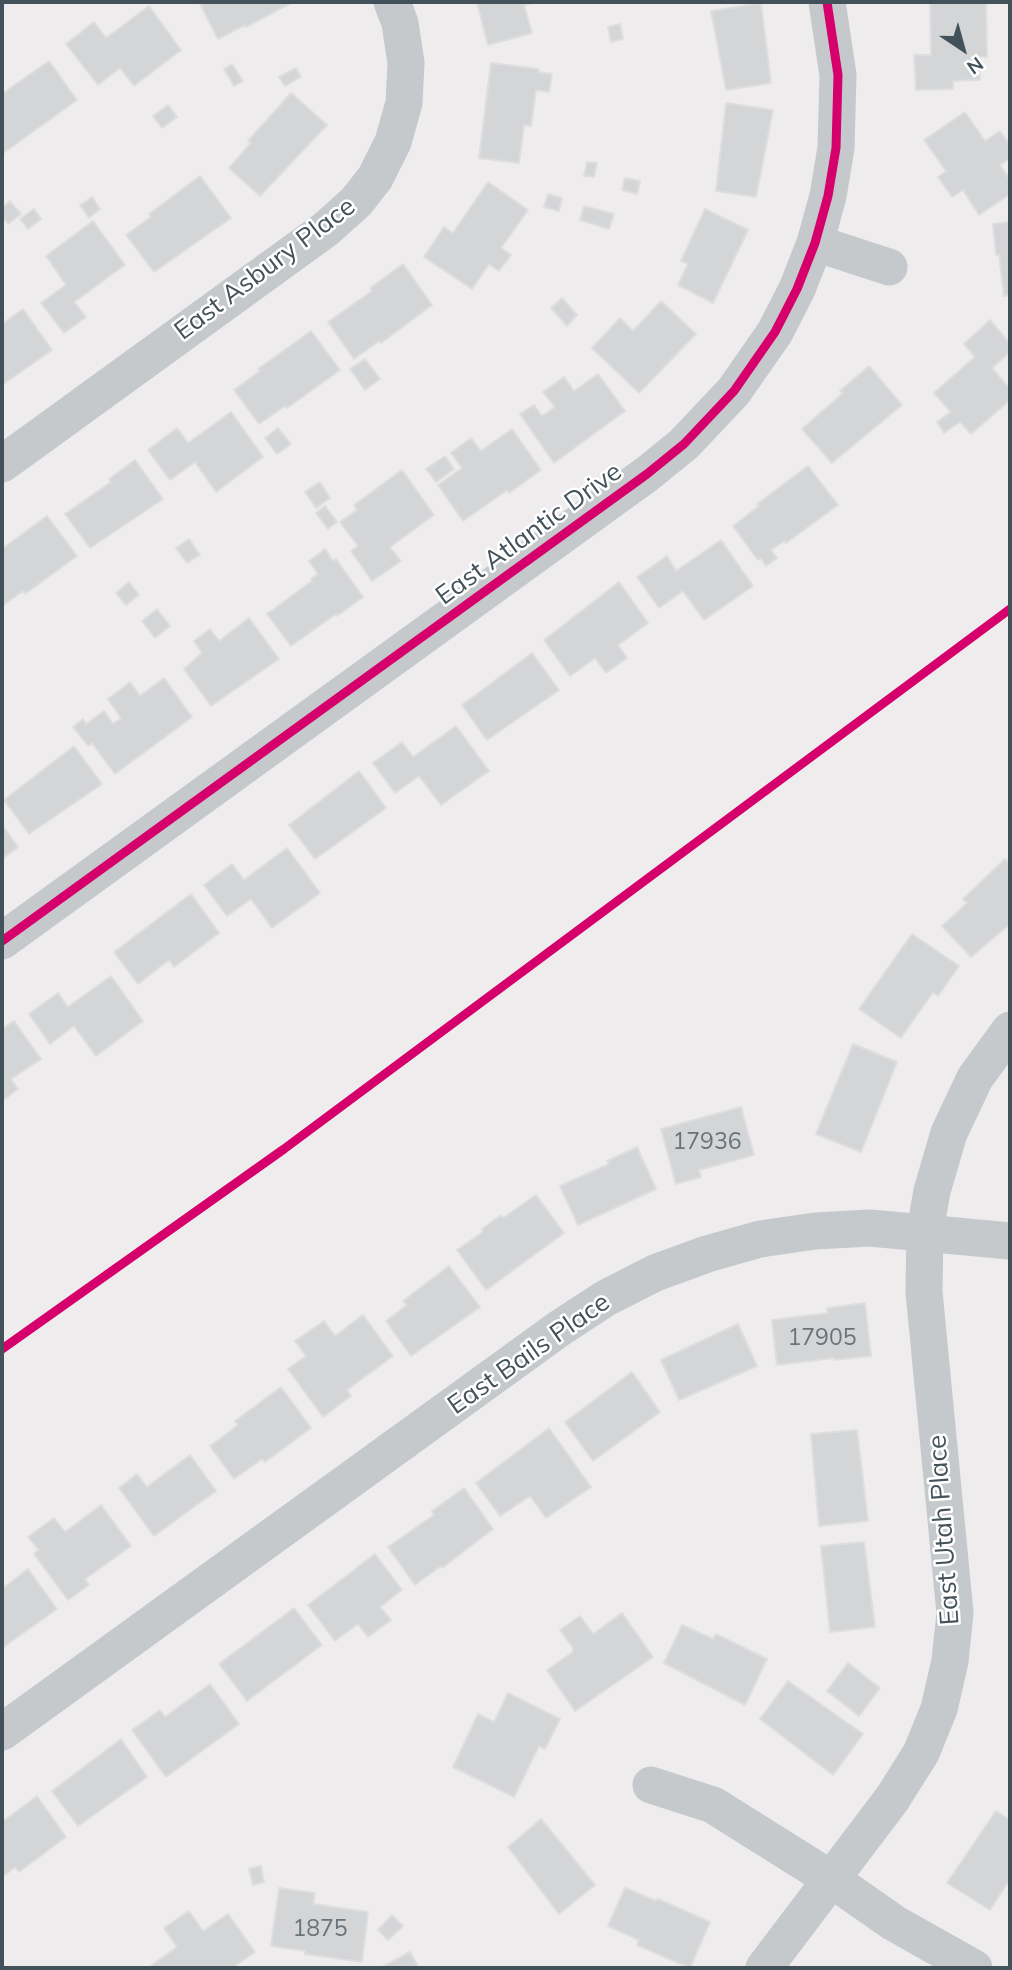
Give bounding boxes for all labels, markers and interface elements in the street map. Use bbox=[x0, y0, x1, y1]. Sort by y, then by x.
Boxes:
north arrow bbox=[928, 14, 998, 84]
text: N bbox=[962, 52, 988, 80]
street label: East Asbury Place bbox=[169, 191, 361, 347]
street label: East Atlantic Drive bbox=[430, 456, 628, 612]
house number: 17936 bbox=[673, 1128, 741, 1156]
street label: East Bails Place bbox=[442, 1287, 616, 1421]
house number: 17905 bbox=[788, 1324, 856, 1352]
street label: East Utah Place bbox=[922, 1434, 966, 1626]
house number: 1875 bbox=[292, 1915, 348, 1943]

